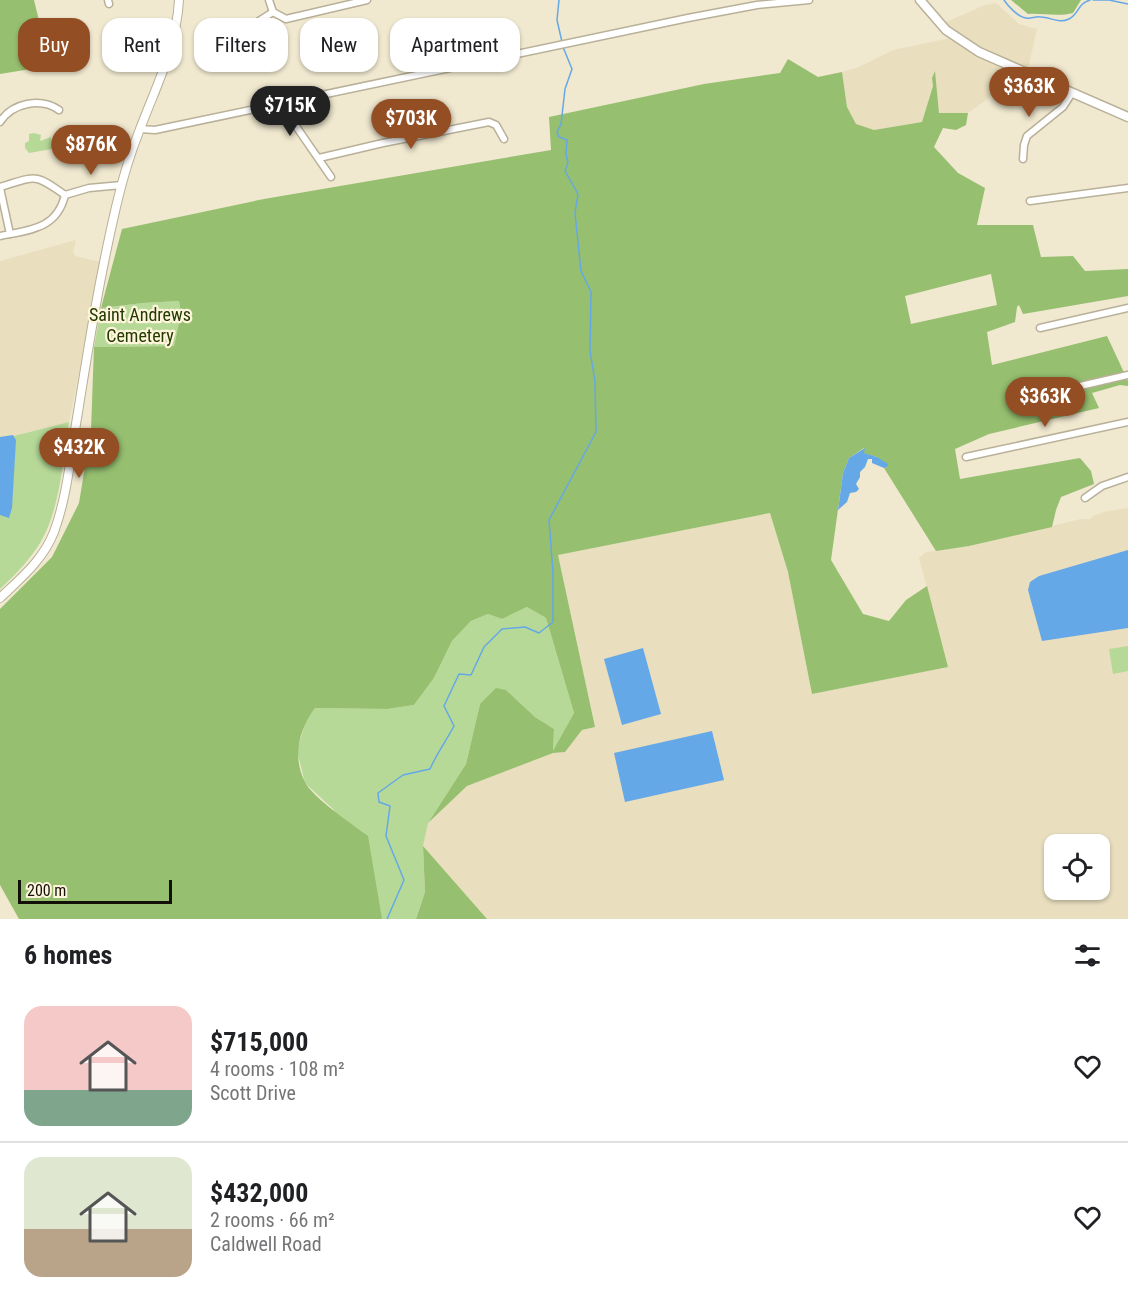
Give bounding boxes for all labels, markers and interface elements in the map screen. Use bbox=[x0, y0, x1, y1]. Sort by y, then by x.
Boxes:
chip: Buy bbox=[18, 18, 90, 72]
chip: Rent bbox=[102, 18, 182, 72]
chip: Filters bbox=[194, 18, 288, 72]
chip: New bbox=[300, 18, 378, 72]
chip: Apartment bbox=[390, 18, 520, 72]
pin: $363K bbox=[987, 67, 1071, 118]
text: $363K bbox=[1003, 74, 1055, 98]
pin: $715K bbox=[248, 86, 332, 137]
text: $715K bbox=[264, 93, 316, 117]
pin: $703K bbox=[369, 99, 453, 150]
text: $703K bbox=[385, 106, 437, 130]
pin: $876K bbox=[49, 125, 133, 176]
text: $876K bbox=[65, 132, 117, 156]
park label: Saint Andrews Cemetery bbox=[89, 304, 191, 346]
pin: $363K bbox=[1003, 377, 1087, 428]
text: $363K bbox=[1019, 384, 1071, 408]
pin: $432K bbox=[37, 428, 121, 479]
text: $432K bbox=[53, 435, 105, 459]
map controls bbox=[1044, 834, 1110, 900]
button: locate bbox=[1044, 834, 1110, 900]
scale bar bbox=[18, 877, 172, 904]
text: 200 m bbox=[27, 881, 66, 900]
icon: filters bbox=[1071, 939, 1104, 972]
text: 6 homes bbox=[24, 940, 112, 970]
text: $715,000 bbox=[210, 1027, 308, 1057]
icon: home bbox=[72, 1030, 144, 1102]
icon: heart bbox=[1071, 1050, 1104, 1083]
text: 4 rooms · 108 m² bbox=[210, 1057, 345, 1081]
text: Scott Drive bbox=[210, 1081, 296, 1105]
text: $432,000 bbox=[210, 1178, 308, 1208]
icon: home bbox=[72, 1181, 144, 1253]
icon: heart bbox=[1071, 1201, 1104, 1234]
text: 2 rooms · 66 m² bbox=[210, 1208, 335, 1232]
text: Caldwell Road bbox=[210, 1232, 322, 1256]

